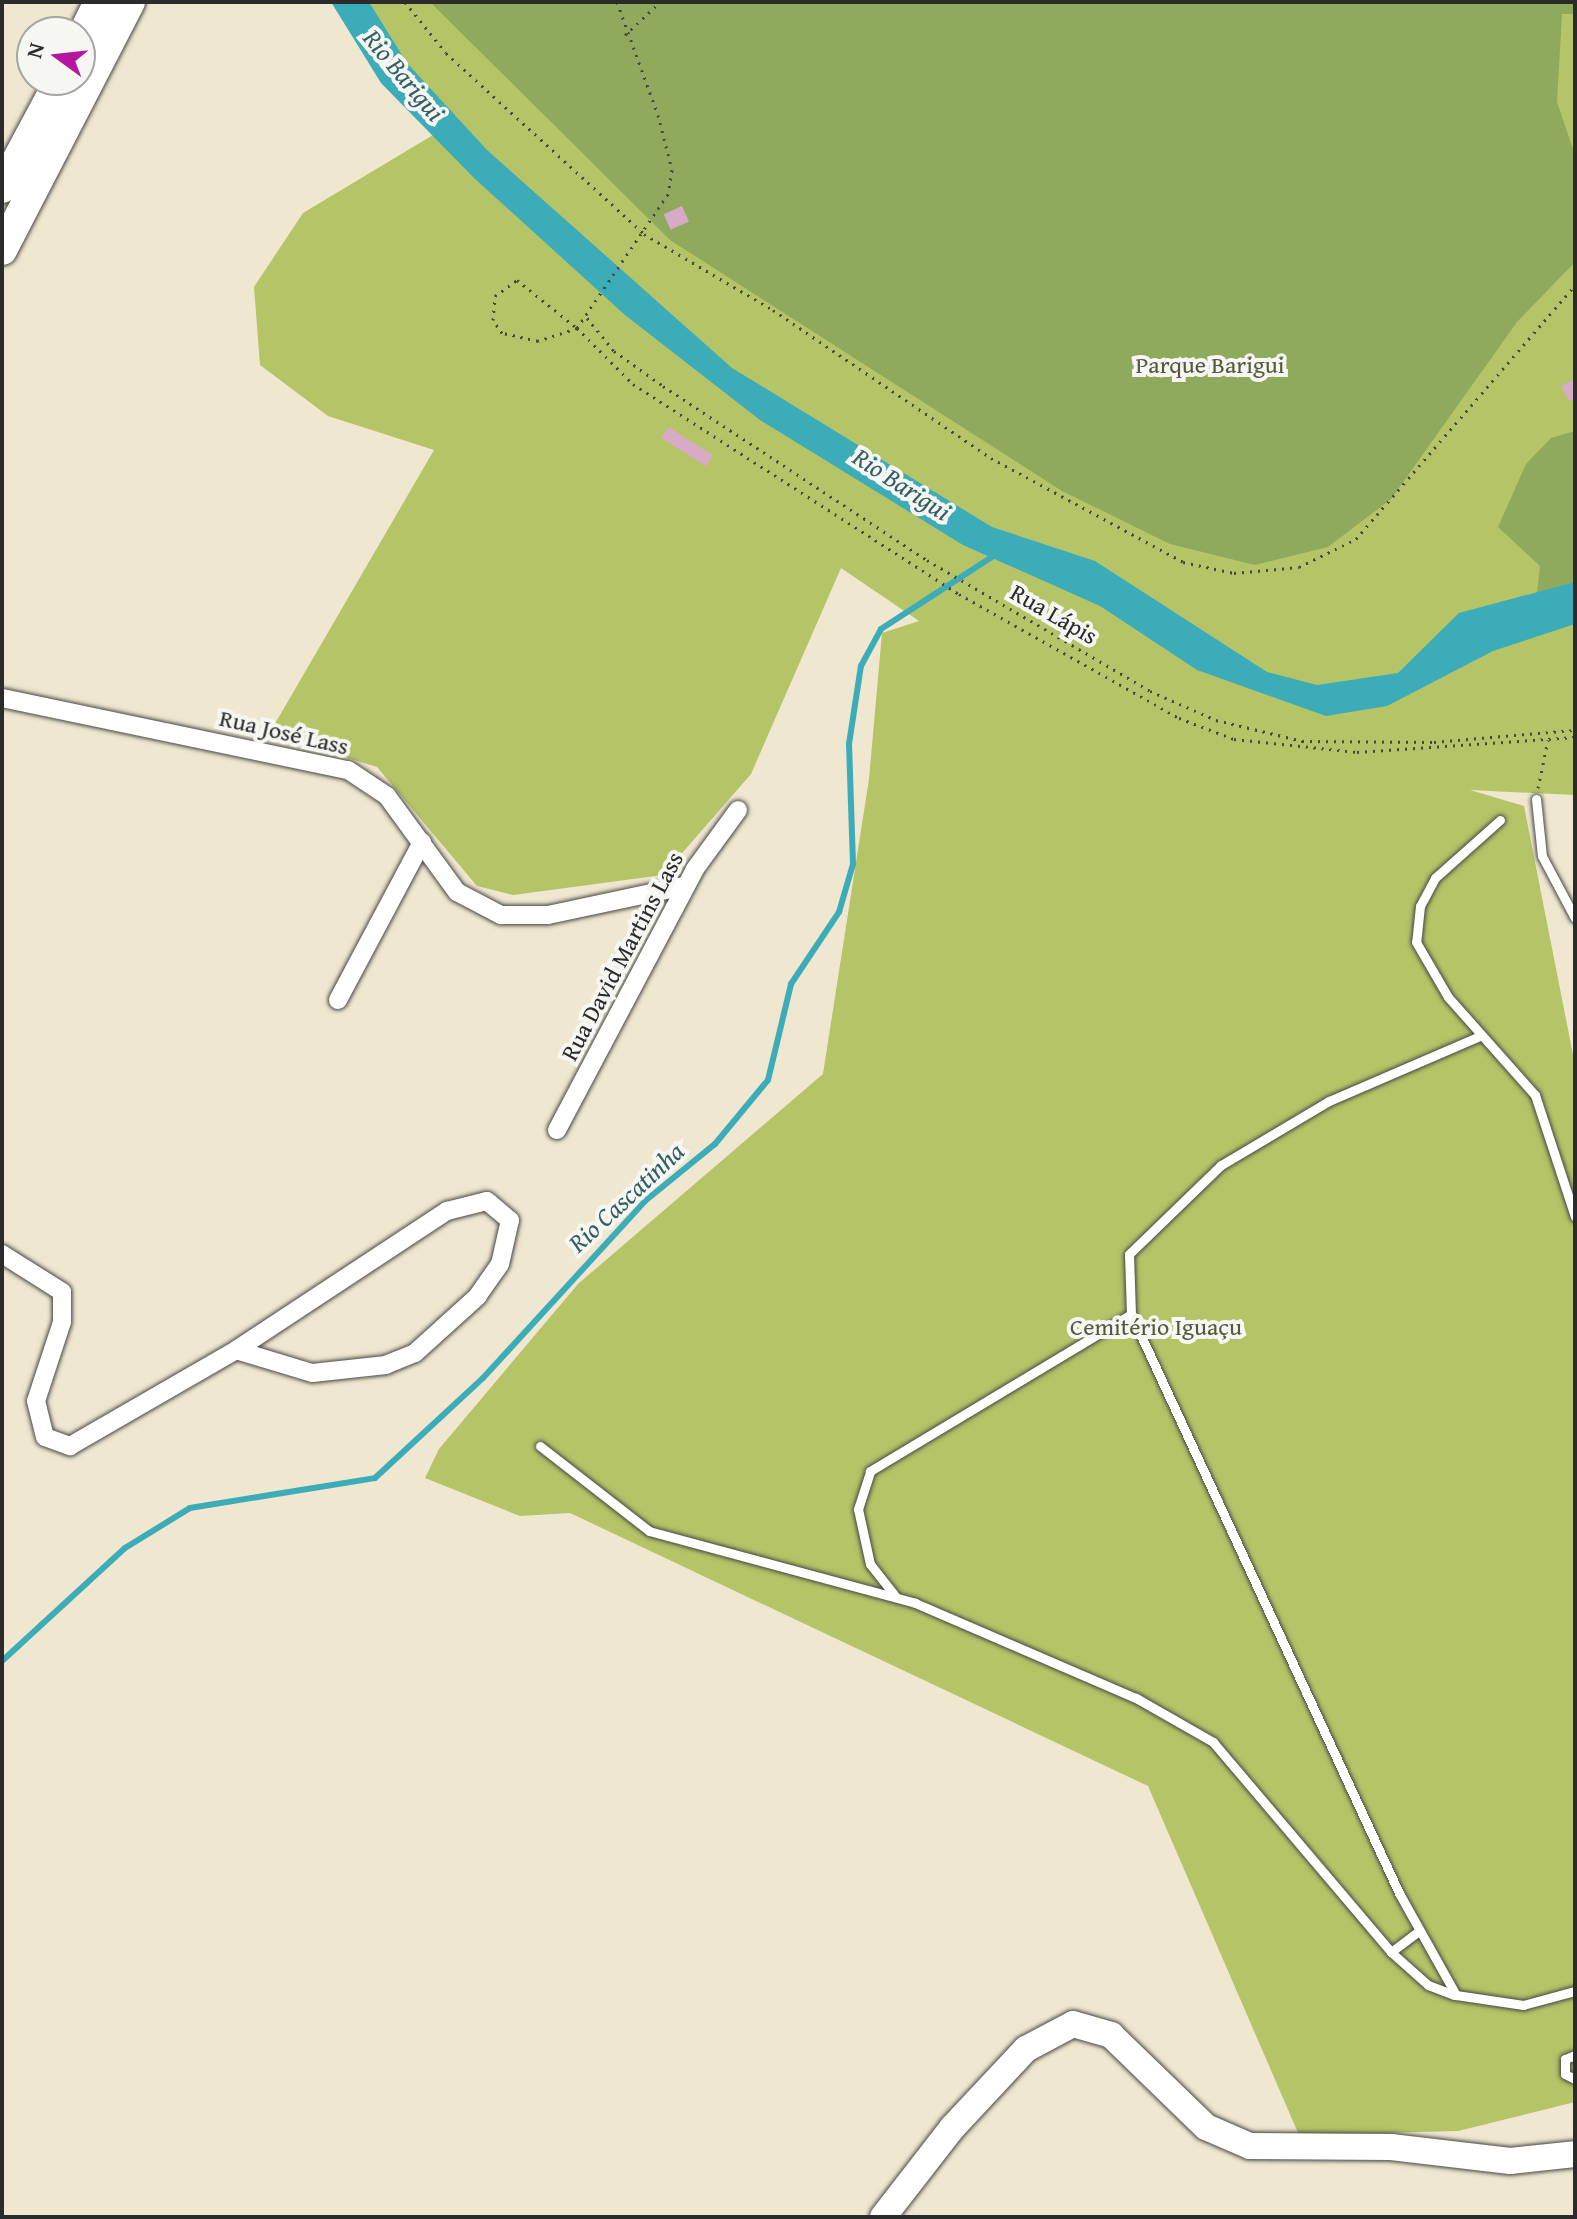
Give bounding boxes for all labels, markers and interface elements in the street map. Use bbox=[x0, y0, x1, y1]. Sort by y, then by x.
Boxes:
north arrow bbox=[16, 16, 96, 96]
water label: Rio Barigui bbox=[357, 23, 451, 127]
text: N bbox=[17, 39, 52, 62]
park label: Parque Barigui bbox=[1135, 351, 1285, 379]
water label: Rio Barigui bbox=[847, 441, 957, 527]
street label: Rua Lápis bbox=[1005, 578, 1103, 650]
street label: Rua José Lass bbox=[217, 703, 351, 761]
street label: Rua David Martins Lass bbox=[555, 847, 689, 1065]
water label: Rio Cascatinha bbox=[562, 1136, 690, 1258]
park label: Cemitério Iguaçu bbox=[1070, 1313, 1242, 1341]

